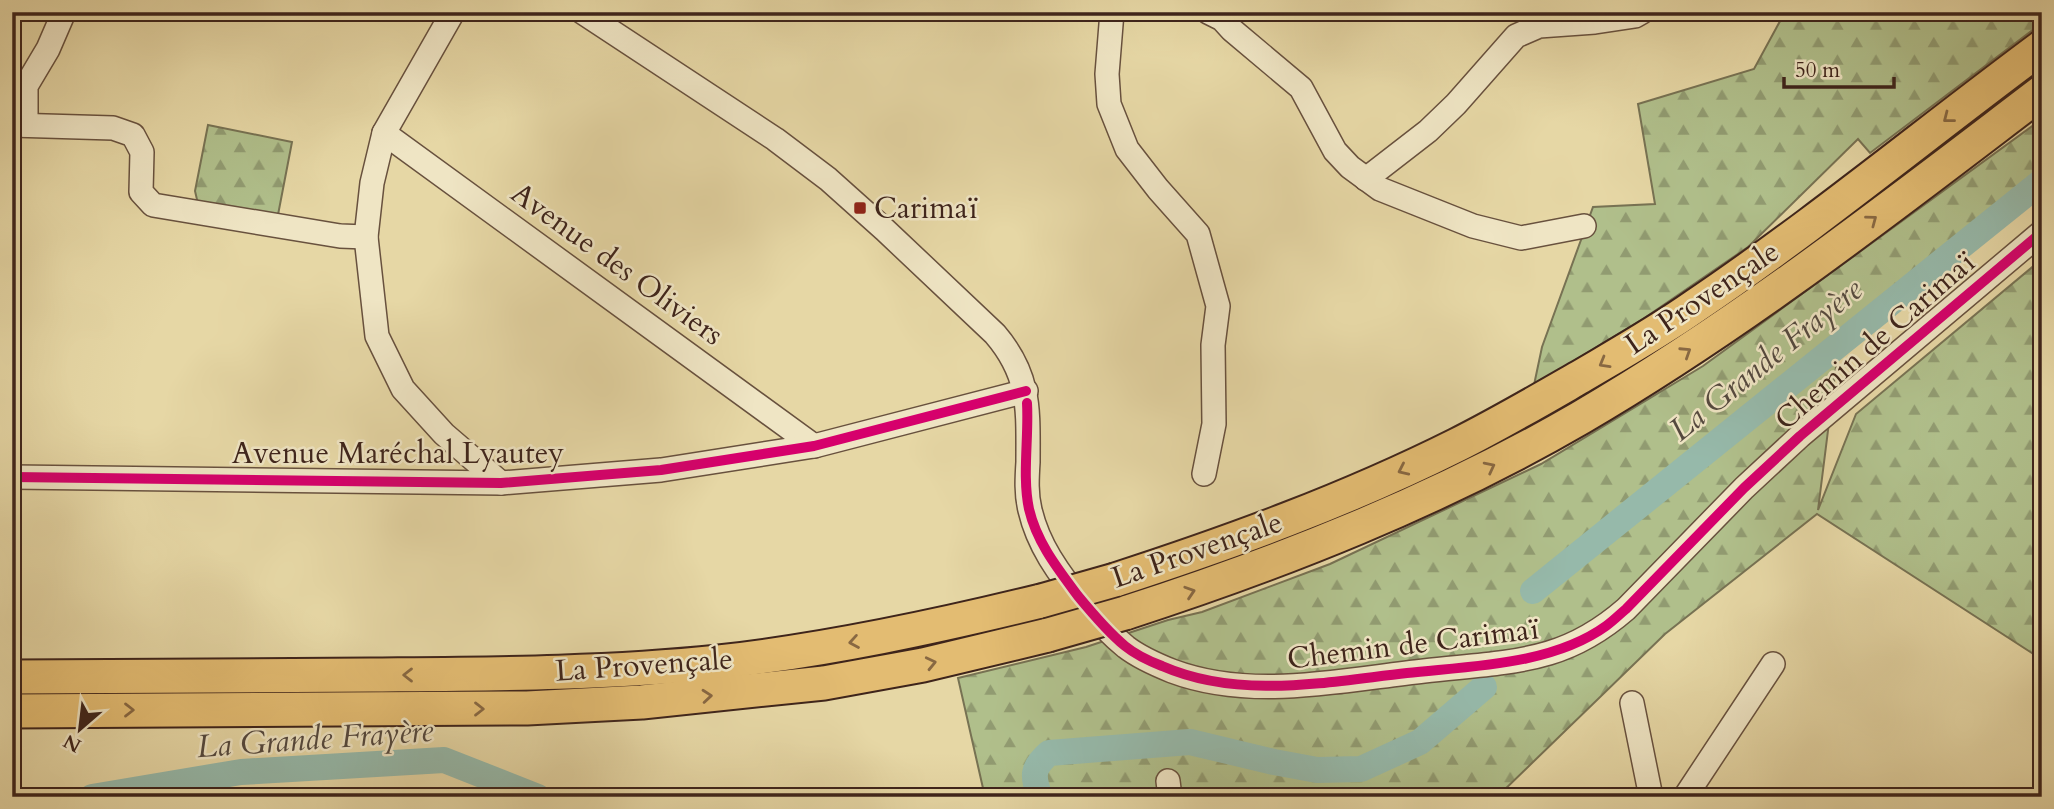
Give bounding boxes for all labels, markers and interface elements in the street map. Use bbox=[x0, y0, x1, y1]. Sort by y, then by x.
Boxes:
scale bar bbox=[1784, 46, 1895, 90]
text: 50 m bbox=[1795, 56, 1840, 85]
one-way arrow bbox=[1944, 109, 1956, 122]
street label: Avenue des Oliviers bbox=[503, 173, 731, 355]
place label: Carimaï bbox=[874, 188, 979, 229]
marker: Carimaï bbox=[852, 200, 868, 216]
one-way arrow bbox=[1864, 216, 1876, 229]
street label: La Provençale bbox=[1617, 231, 1787, 365]
street label: Chemin de Carimaï bbox=[1766, 242, 1985, 440]
water label: La Grande Frayère bbox=[1660, 268, 1872, 452]
one-way arrow bbox=[1678, 348, 1691, 360]
one-way arrow bbox=[1598, 355, 1611, 368]
street label: Avenue Maréchal Lyautey bbox=[232, 433, 564, 474]
one-way arrow bbox=[1483, 461, 1495, 475]
one-way arrow bbox=[1398, 462, 1410, 476]
street label: La Provençale bbox=[1106, 502, 1288, 598]
one-way arrow bbox=[1183, 586, 1195, 600]
street label: Chemin de Carimaï bbox=[1285, 608, 1542, 680]
one-way arrow bbox=[848, 634, 860, 649]
street label: La Provençale bbox=[554, 638, 734, 692]
one-way arrow bbox=[925, 656, 937, 671]
one-way arrow bbox=[402, 667, 413, 682]
one-way arrow bbox=[701, 689, 712, 704]
north arrow bbox=[46, 694, 116, 764]
one-way arrow bbox=[474, 701, 485, 716]
one-way arrow bbox=[125, 702, 135, 718]
water label: La Grande Frayère bbox=[195, 709, 435, 769]
text: N bbox=[59, 728, 86, 758]

